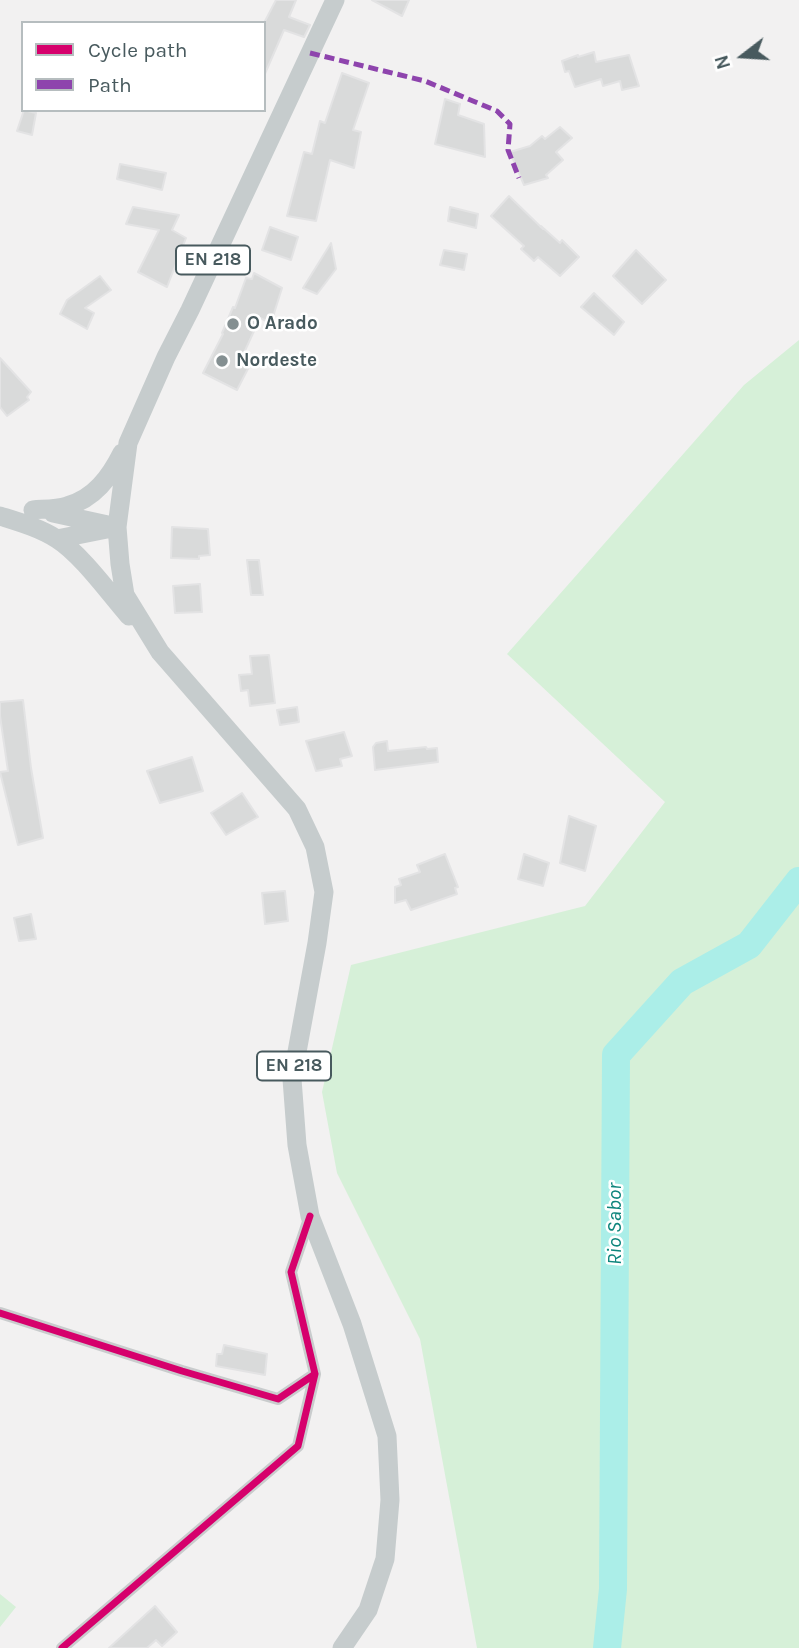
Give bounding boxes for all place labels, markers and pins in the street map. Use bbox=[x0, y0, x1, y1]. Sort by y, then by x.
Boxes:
place label: O Arado bbox=[247, 313, 318, 335]
marker: O Arado bbox=[225, 316, 241, 332]
place label: Nordeste bbox=[236, 350, 317, 372]
marker: Nordeste bbox=[214, 353, 230, 369]

